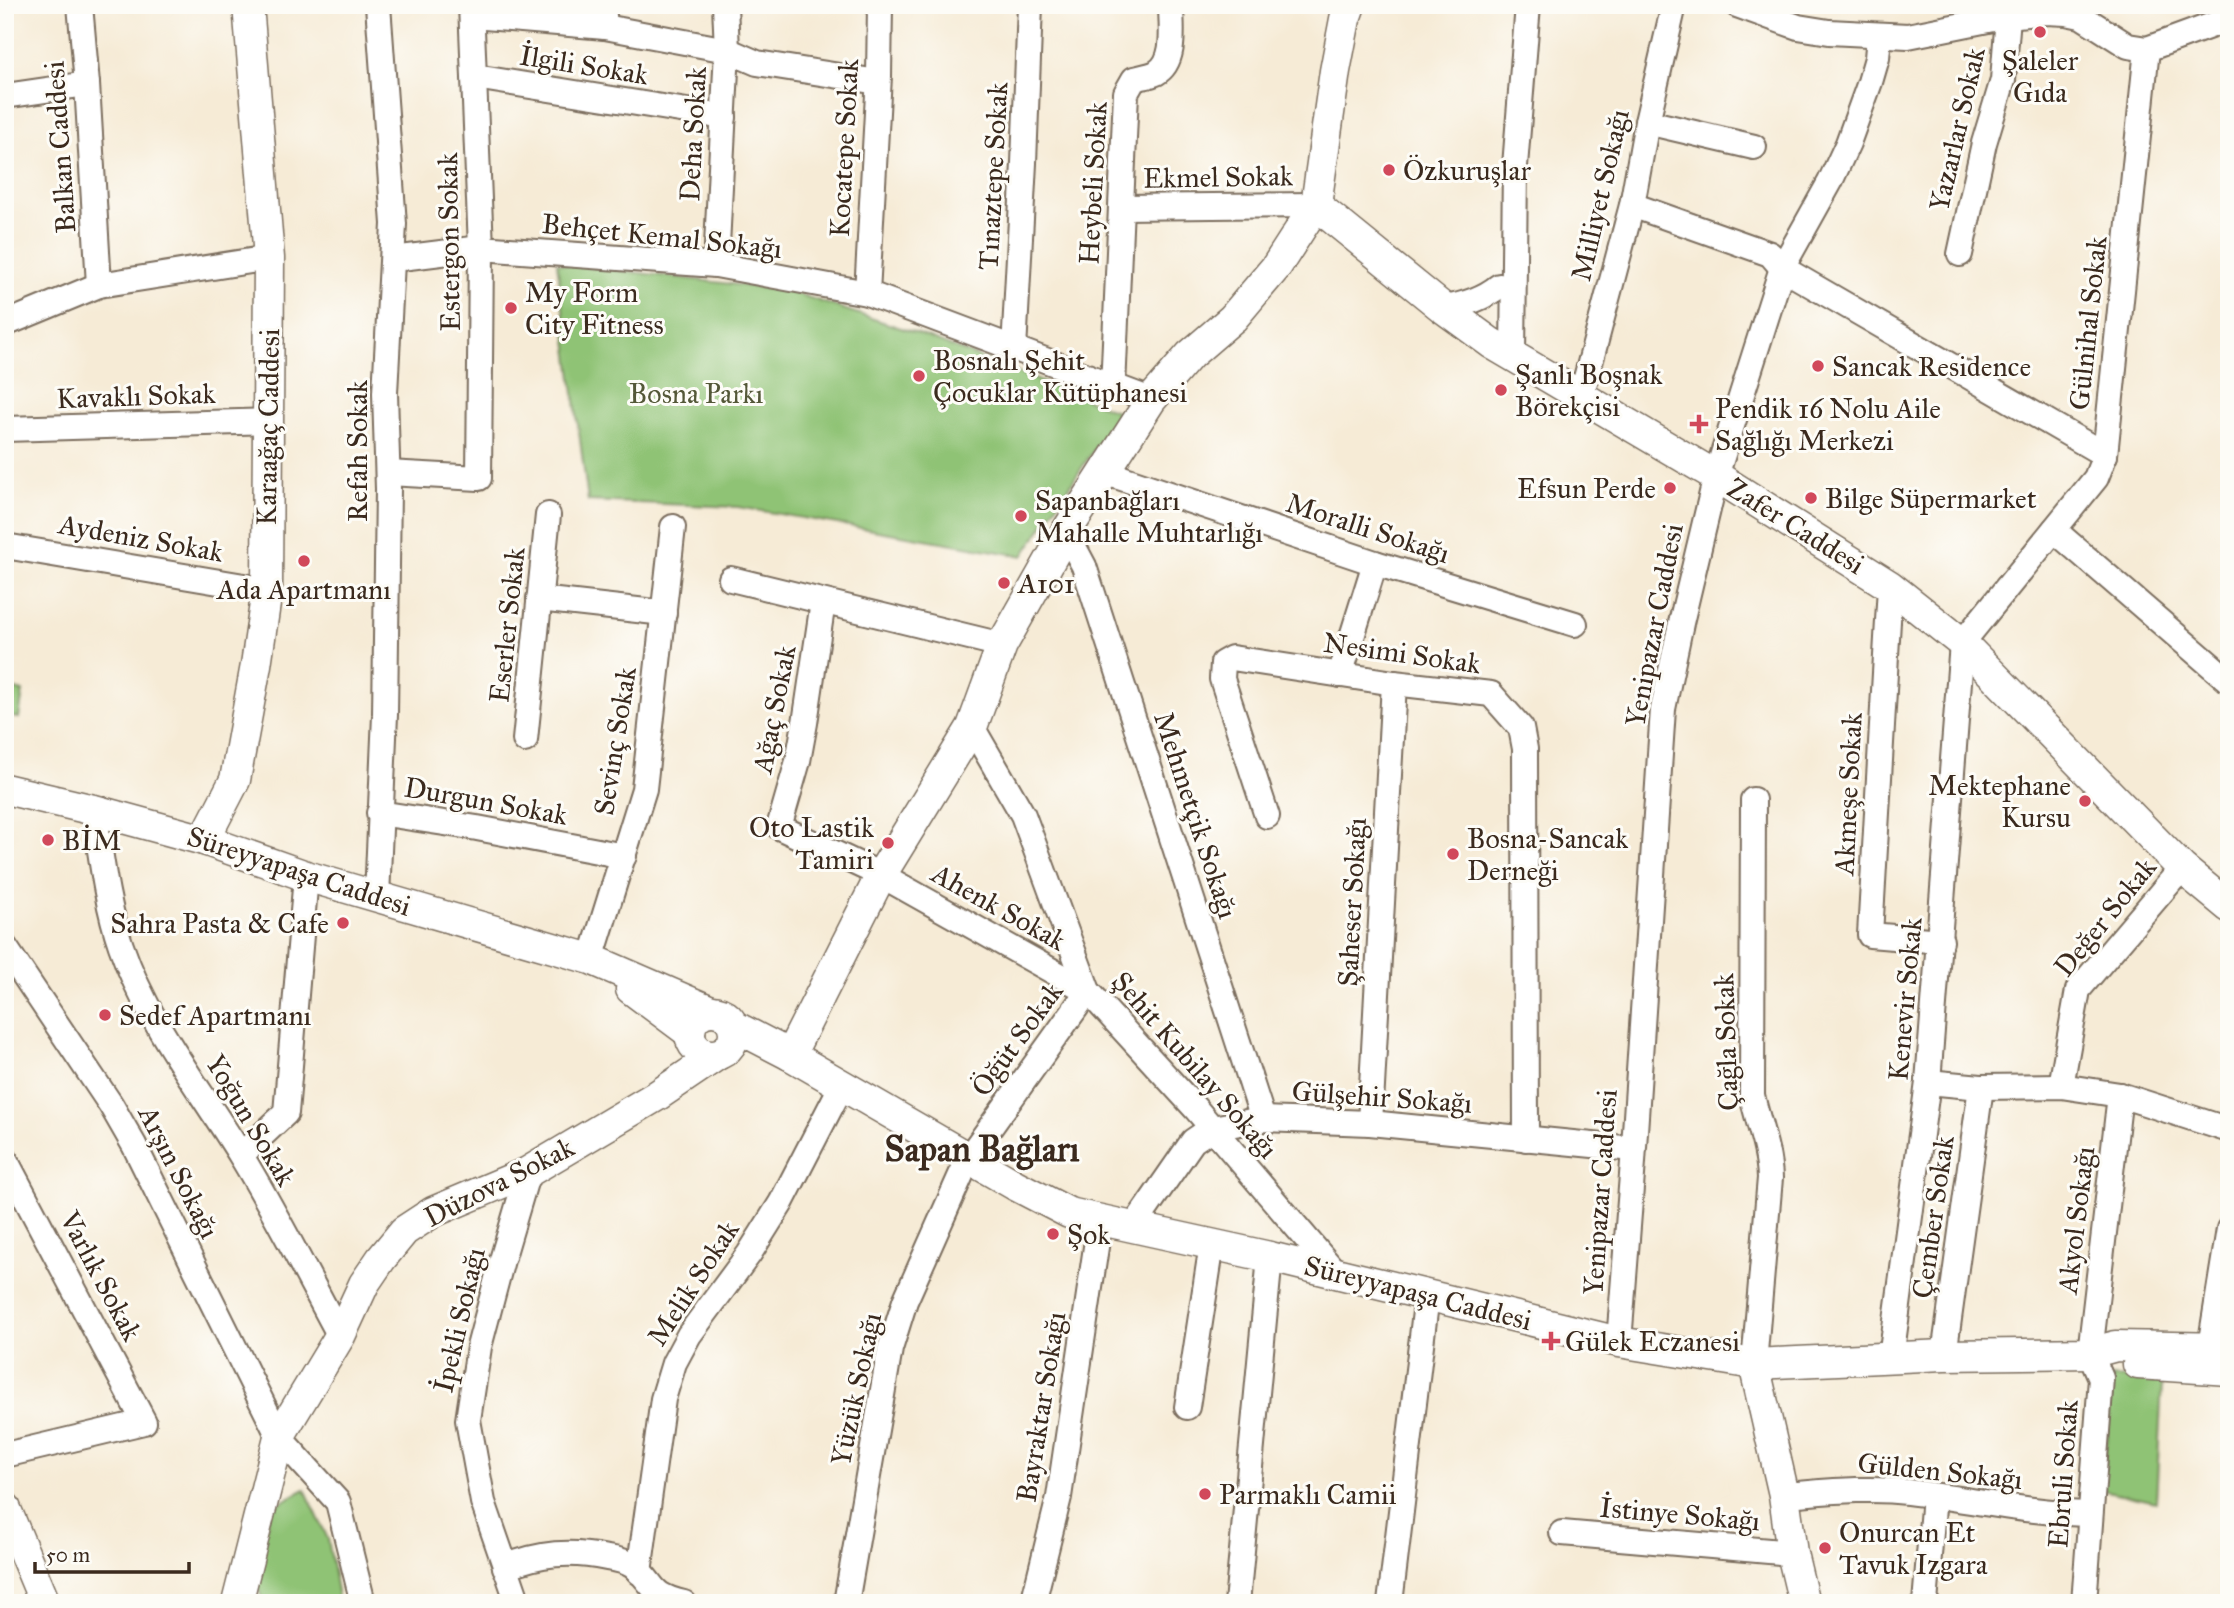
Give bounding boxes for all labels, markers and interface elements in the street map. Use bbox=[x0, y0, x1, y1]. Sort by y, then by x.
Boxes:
marker: Şaleler Gıda bbox=[2032, 24, 2048, 40]
street label: İlgili Sokak bbox=[517, 38, 651, 92]
place label: Şaleler Gıda bbox=[2002, 43, 2079, 110]
street label: Yazarlar Sokak bbox=[1921, 44, 1993, 214]
street label: Kocatepe Sokak bbox=[822, 58, 866, 238]
street label: Balkan Caddesi bbox=[37, 59, 83, 234]
street label: Deha Sokak bbox=[672, 66, 714, 202]
street label: Tınaztepe Sokak bbox=[971, 81, 1015, 271]
street label: Heybeli Sokak bbox=[1071, 101, 1115, 265]
street label: Milliyet Sokağı bbox=[1563, 105, 1637, 284]
street label: Estergon Sokak bbox=[430, 152, 468, 332]
place label: Özkuruşlar bbox=[1403, 153, 1531, 188]
street label: Ekmel Sokak bbox=[1143, 158, 1293, 196]
marker: Özkuruşlar bbox=[1381, 162, 1397, 178]
street label: Behçet Kemal Sokağı bbox=[540, 206, 784, 266]
street label: Gülnihal Sokak bbox=[2061, 234, 2115, 412]
place label: My Form City Fitness bbox=[525, 275, 664, 342]
marker: My Form City Fitness bbox=[503, 300, 519, 316]
street label: Karaağaç Caddesi bbox=[249, 328, 287, 526]
place label: Bosnalı Şehit Çocuklar Kütüphanesi bbox=[933, 343, 1187, 410]
place label: Sancak Residence bbox=[1832, 349, 2031, 384]
place label: Şanlı Boşnak Börekçisi bbox=[1515, 357, 1662, 424]
marker: Sancak Residence bbox=[1810, 358, 1826, 374]
marker: Bosnalı Şehit Çocuklar Kütüphanesi bbox=[911, 368, 927, 384]
street label: Kavaklı Sokak bbox=[56, 376, 216, 416]
park label: Bosna Parkı bbox=[629, 376, 763, 411]
street label: Refah Sokak bbox=[340, 380, 375, 522]
marker: Şanlı Boşnak Börekçisi bbox=[1493, 382, 1509, 398]
place label: Pendik 16 Nolu Aile Sağlığı Merkezi bbox=[1715, 391, 1941, 458]
marker: Pendik 16 Nolu Aile Sağlığı Merkezi bbox=[1689, 414, 1709, 434]
street label: Zafer Caddesi bbox=[1721, 470, 1871, 582]
place label: Efsun Perde bbox=[1517, 471, 1656, 506]
marker: Efsun Perde bbox=[1662, 480, 1678, 496]
place label: Bilge Süpermarket bbox=[1825, 481, 2037, 516]
place label: Sapanbağları Mahalle Muhtarlığı bbox=[1035, 483, 1263, 550]
street label: Moralli Sokağı bbox=[1282, 485, 1454, 571]
marker: Bilge Süpermarket bbox=[1803, 490, 1819, 506]
street label: Aydeniz Sokak bbox=[55, 506, 226, 570]
marker: Sapanbağları Mahalle Muhtarlığı bbox=[1013, 508, 1029, 524]
street label: Yenipazar Caddesi bbox=[1617, 520, 1691, 730]
street label: Eserler Sokak bbox=[481, 546, 533, 704]
marker: Ada Apartmanı bbox=[296, 553, 312, 569]
place label: A101 bbox=[1017, 566, 1075, 601]
place label: Ada Apartmanı bbox=[216, 572, 391, 607]
marker: A101 bbox=[996, 575, 1012, 591]
street label: Nesimi Sokak bbox=[1321, 625, 1483, 681]
street label: Ağaç Sokak bbox=[744, 642, 804, 777]
street label: Sevinç Sokak bbox=[586, 664, 644, 818]
street label: Mehmetçik Sokağı bbox=[1146, 707, 1246, 923]
street label: Akmeşe Sokak bbox=[1826, 712, 1870, 877]
place label: Mektephane Kursu bbox=[1928, 768, 2071, 835]
street label: Durgun Sokak bbox=[402, 769, 570, 833]
marker: Mektephane Kursu bbox=[2077, 793, 2093, 809]
place label: Oto Lastik Tamiri bbox=[749, 810, 874, 877]
street label: Şaheser Sokağı bbox=[1330, 816, 1374, 987]
street label: Süreyyapaşa Caddesi bbox=[183, 818, 416, 924]
place label: Bosna-Sancak Derneği bbox=[1467, 821, 1628, 888]
place label: BİM bbox=[62, 823, 121, 858]
marker: BİM bbox=[40, 832, 56, 848]
marker: Oto Lastik Tamiri bbox=[880, 835, 896, 851]
marker: Bosna-Sancak Derneği bbox=[1445, 846, 1461, 862]
street label: Değer Sokak bbox=[2046, 850, 2164, 984]
street label: Ahenk Sokak bbox=[925, 855, 1072, 958]
place label: Sahra Pasta & Cafe bbox=[110, 906, 329, 941]
marker: Sahra Pasta & Cafe bbox=[335, 915, 351, 931]
street label: Kenevir Sokak bbox=[1880, 916, 1930, 1082]
street label: Şehit Kubilay Sokağı bbox=[1104, 964, 1286, 1166]
street label: Çağla Sokak bbox=[1706, 973, 1746, 1111]
street label: Öğüt Sokak bbox=[964, 975, 1070, 1103]
place label: Sedef Apartmanı bbox=[119, 998, 312, 1033]
marker: Sedef Apartmanı bbox=[97, 1007, 113, 1023]
street label: Yoğun Sokak bbox=[198, 1048, 304, 1192]
street label: Gülşehir Sokağı bbox=[1291, 1073, 1473, 1121]
street label: Yenipazar Caddesi bbox=[1575, 1088, 1625, 1296]
street label: Arşın Sokağı bbox=[130, 1099, 227, 1244]
district label: Sapan Bağları bbox=[885, 1128, 1080, 1171]
street label: Düzova Sokak bbox=[418, 1129, 580, 1235]
street label: Çember Sokak bbox=[1904, 1133, 1962, 1301]
street label: Akyol Sokağı bbox=[2049, 1144, 2102, 1297]
street label: Varlık Sokak bbox=[52, 1204, 150, 1347]
street label: Melik Sokak bbox=[639, 1214, 747, 1352]
place label: Şok bbox=[1067, 1217, 1110, 1252]
marker: Şok bbox=[1045, 1226, 1061, 1242]
street label: İpekli Sokağı bbox=[425, 1244, 493, 1396]
street label: Süreyyapaşa Caddesi bbox=[1301, 1248, 1536, 1338]
street label: Yüzük Sokağı bbox=[823, 1309, 889, 1469]
street label: Bayraktar Sokağı bbox=[1009, 1309, 1073, 1505]
place label: Gülek Eczanesi bbox=[1565, 1324, 1740, 1359]
marker: Gülek Eczanesi bbox=[1543, 1333, 1559, 1349]
street label: Ebruli Sokak bbox=[2040, 1399, 2086, 1549]
street label: Gülden Sokağı bbox=[1856, 1445, 2024, 1497]
place label: Parmaklı Camii bbox=[1219, 1477, 1397, 1512]
marker: Parmaklı Camii bbox=[1197, 1486, 1213, 1502]
street label: İstinye Sokağı bbox=[1598, 1490, 1762, 1538]
place label: Onurcan Et Tavuk Izgara bbox=[1839, 1515, 1988, 1582]
scale bar bbox=[35, 1531, 189, 1575]
marker: Onurcan Et Tavuk Izgara bbox=[1817, 1540, 1833, 1556]
text: 50 m bbox=[46, 1542, 91, 1568]

